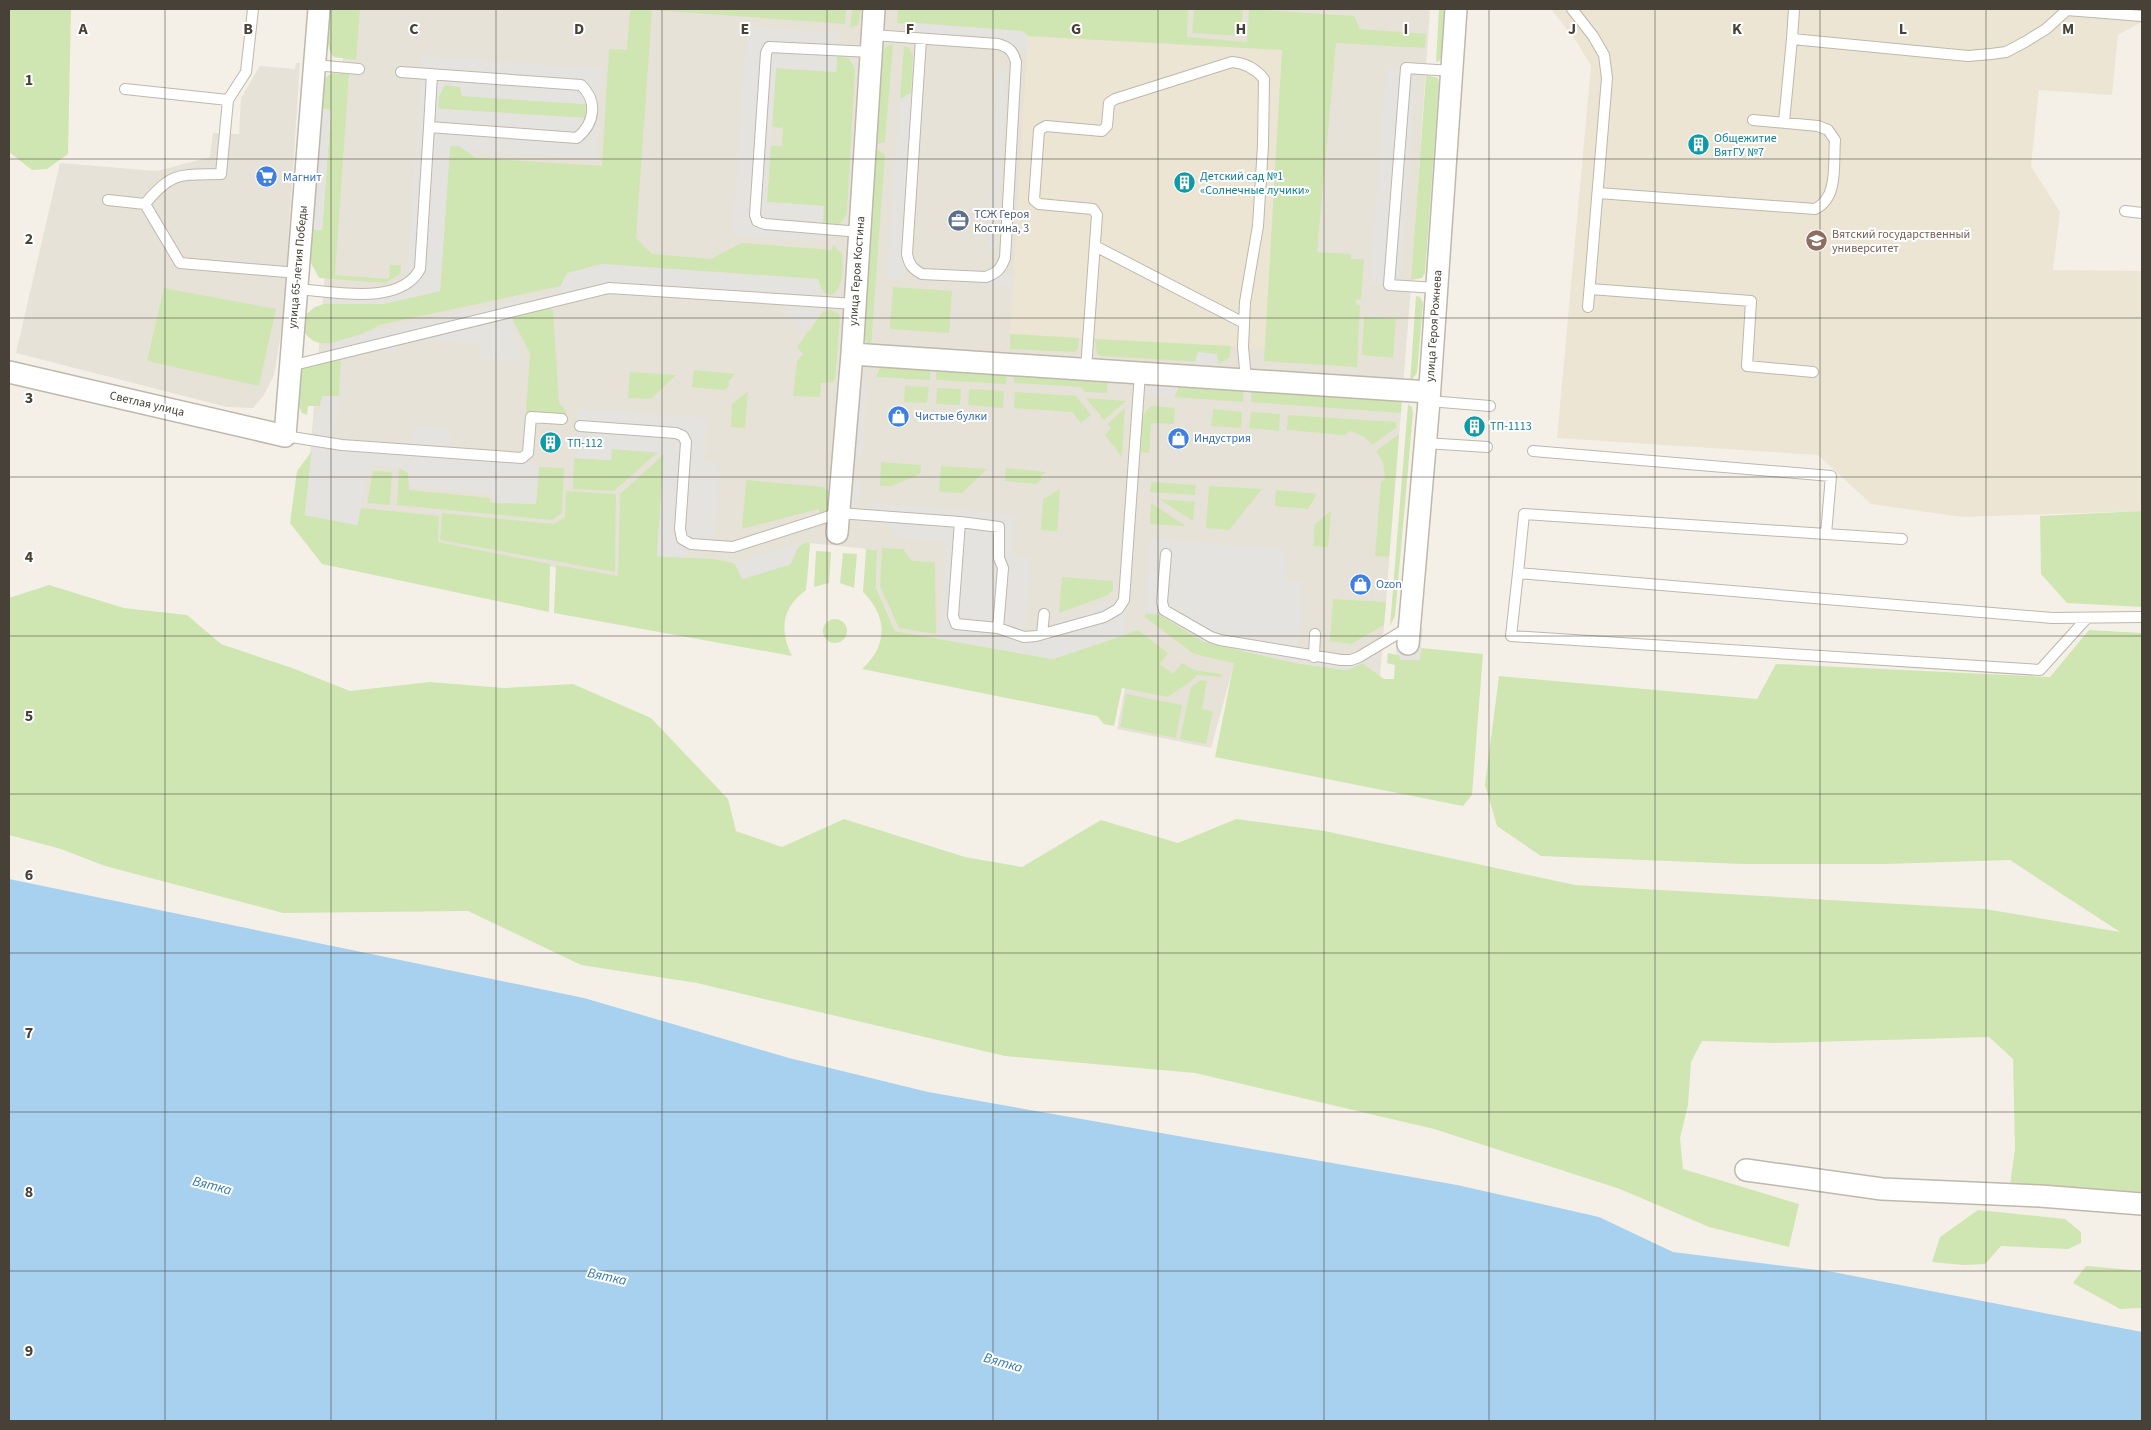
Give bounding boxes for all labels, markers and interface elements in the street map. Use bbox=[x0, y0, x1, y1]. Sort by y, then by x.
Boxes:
text: A bbox=[77, 18, 88, 40]
text: B bbox=[243, 18, 253, 40]
text: C bbox=[409, 18, 419, 40]
text: D bbox=[574, 18, 584, 40]
text: E bbox=[741, 18, 749, 40]
text: F bbox=[906, 18, 914, 40]
text: G bbox=[1071, 18, 1081, 40]
text: H bbox=[1236, 18, 1246, 40]
text: I bbox=[1404, 18, 1408, 40]
text: J bbox=[1568, 18, 1576, 40]
text: K bbox=[1732, 18, 1742, 40]
text: L bbox=[1899, 18, 1907, 40]
text: M bbox=[2062, 18, 2074, 40]
text: 1 bbox=[25, 69, 33, 91]
place label: Общежитие ВятГУ №7 bbox=[1714, 130, 1777, 161]
building icon: Общежитие ВятГУ №7 bbox=[1686, 133, 1710, 157]
supermarket icon: Магнит bbox=[255, 165, 279, 189]
place label: Детский сад №1 «Солнечные лучики» bbox=[1200, 168, 1310, 199]
place label: Магнит bbox=[283, 169, 322, 186]
building icon: Детский сад №1 «Солнечные лучики» bbox=[1172, 171, 1196, 195]
street label: улица 65-летия Победы bbox=[284, 205, 312, 329]
place label: ТСЖ Героя Костина, 3 bbox=[974, 206, 1029, 237]
office icon: ТСЖ Героя Костина, 3 bbox=[946, 209, 970, 233]
street label: улица Героя Костина bbox=[845, 216, 869, 326]
place label: Вятский государственный университет bbox=[1832, 226, 1970, 257]
text: 2 bbox=[25, 228, 33, 250]
school or university icon: Вятский государственный университет bbox=[1804, 229, 1828, 253]
street label: улица Героя Рожнева bbox=[1422, 269, 1446, 383]
text: 3 bbox=[25, 387, 33, 409]
street label: Светлая улица bbox=[108, 387, 186, 421]
shop icon: Чистые булки bbox=[887, 404, 911, 428]
place label: Чистые булки bbox=[915, 408, 987, 425]
building icon: ТП-1113 bbox=[1462, 414, 1486, 438]
place label: ТП-1113 bbox=[1490, 418, 1532, 435]
shop icon: Индустрия bbox=[1166, 426, 1190, 450]
place label: Индустрия bbox=[1194, 430, 1251, 447]
building icon: ТП-112 bbox=[539, 431, 563, 455]
place label: ТП-112 bbox=[567, 435, 603, 452]
text: 4 bbox=[25, 546, 34, 568]
shop icon: Ozon bbox=[1348, 572, 1372, 596]
place label: Ozon bbox=[1376, 576, 1402, 593]
text: 5 bbox=[25, 705, 33, 727]
text: 6 bbox=[25, 864, 33, 886]
text: 7 bbox=[25, 1022, 33, 1044]
water label: Вятка bbox=[190, 1171, 234, 1201]
text: 8 bbox=[25, 1181, 33, 1203]
water label: Вятка bbox=[585, 1263, 629, 1291]
text: 9 bbox=[25, 1340, 33, 1362]
water label: Вятка bbox=[981, 1348, 1025, 1378]

